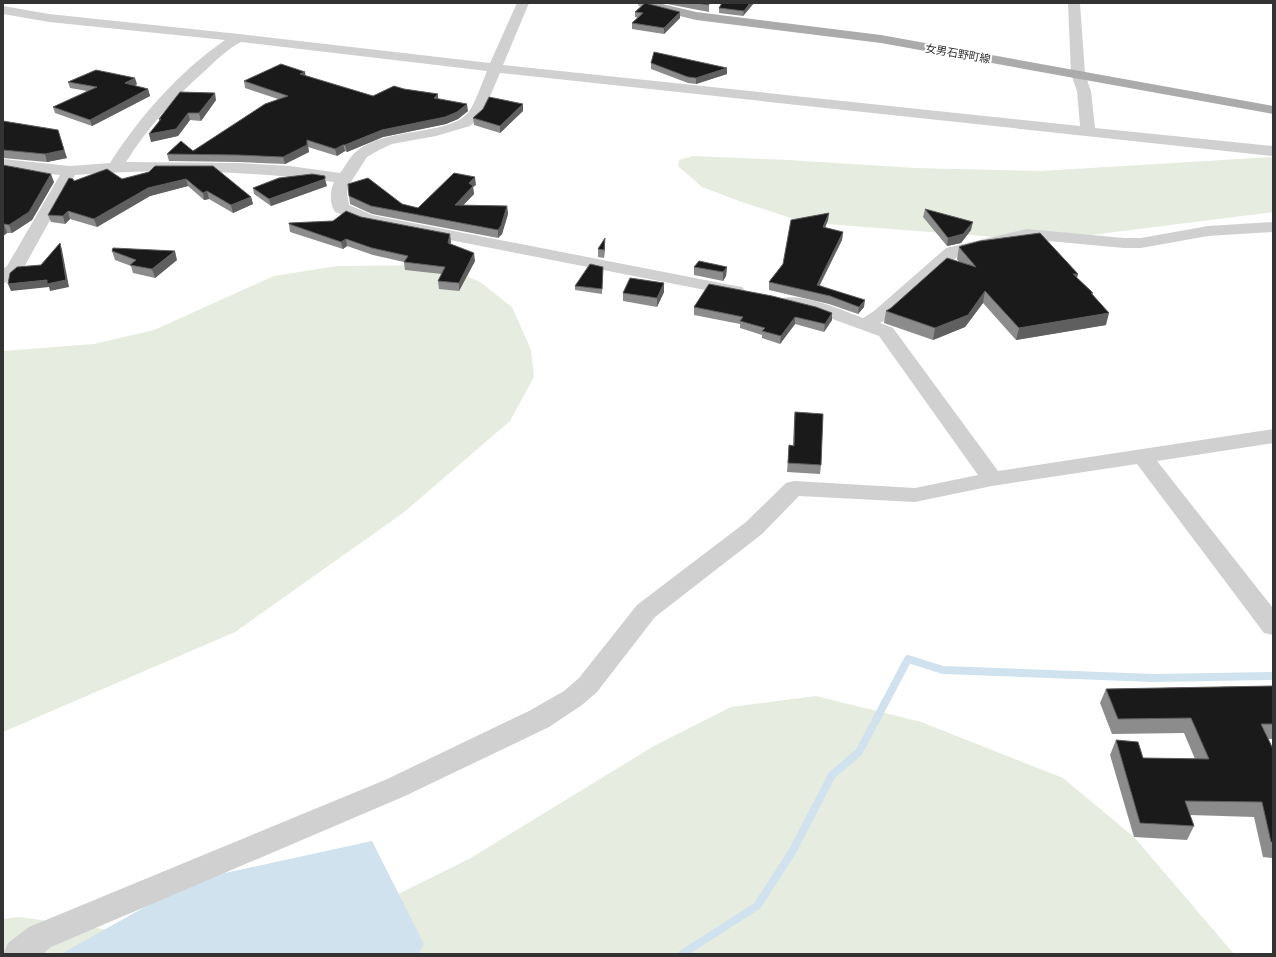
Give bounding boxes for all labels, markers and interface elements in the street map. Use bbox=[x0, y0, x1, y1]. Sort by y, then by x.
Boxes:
street label: 女男石野町線 bbox=[924, 41, 992, 65]

